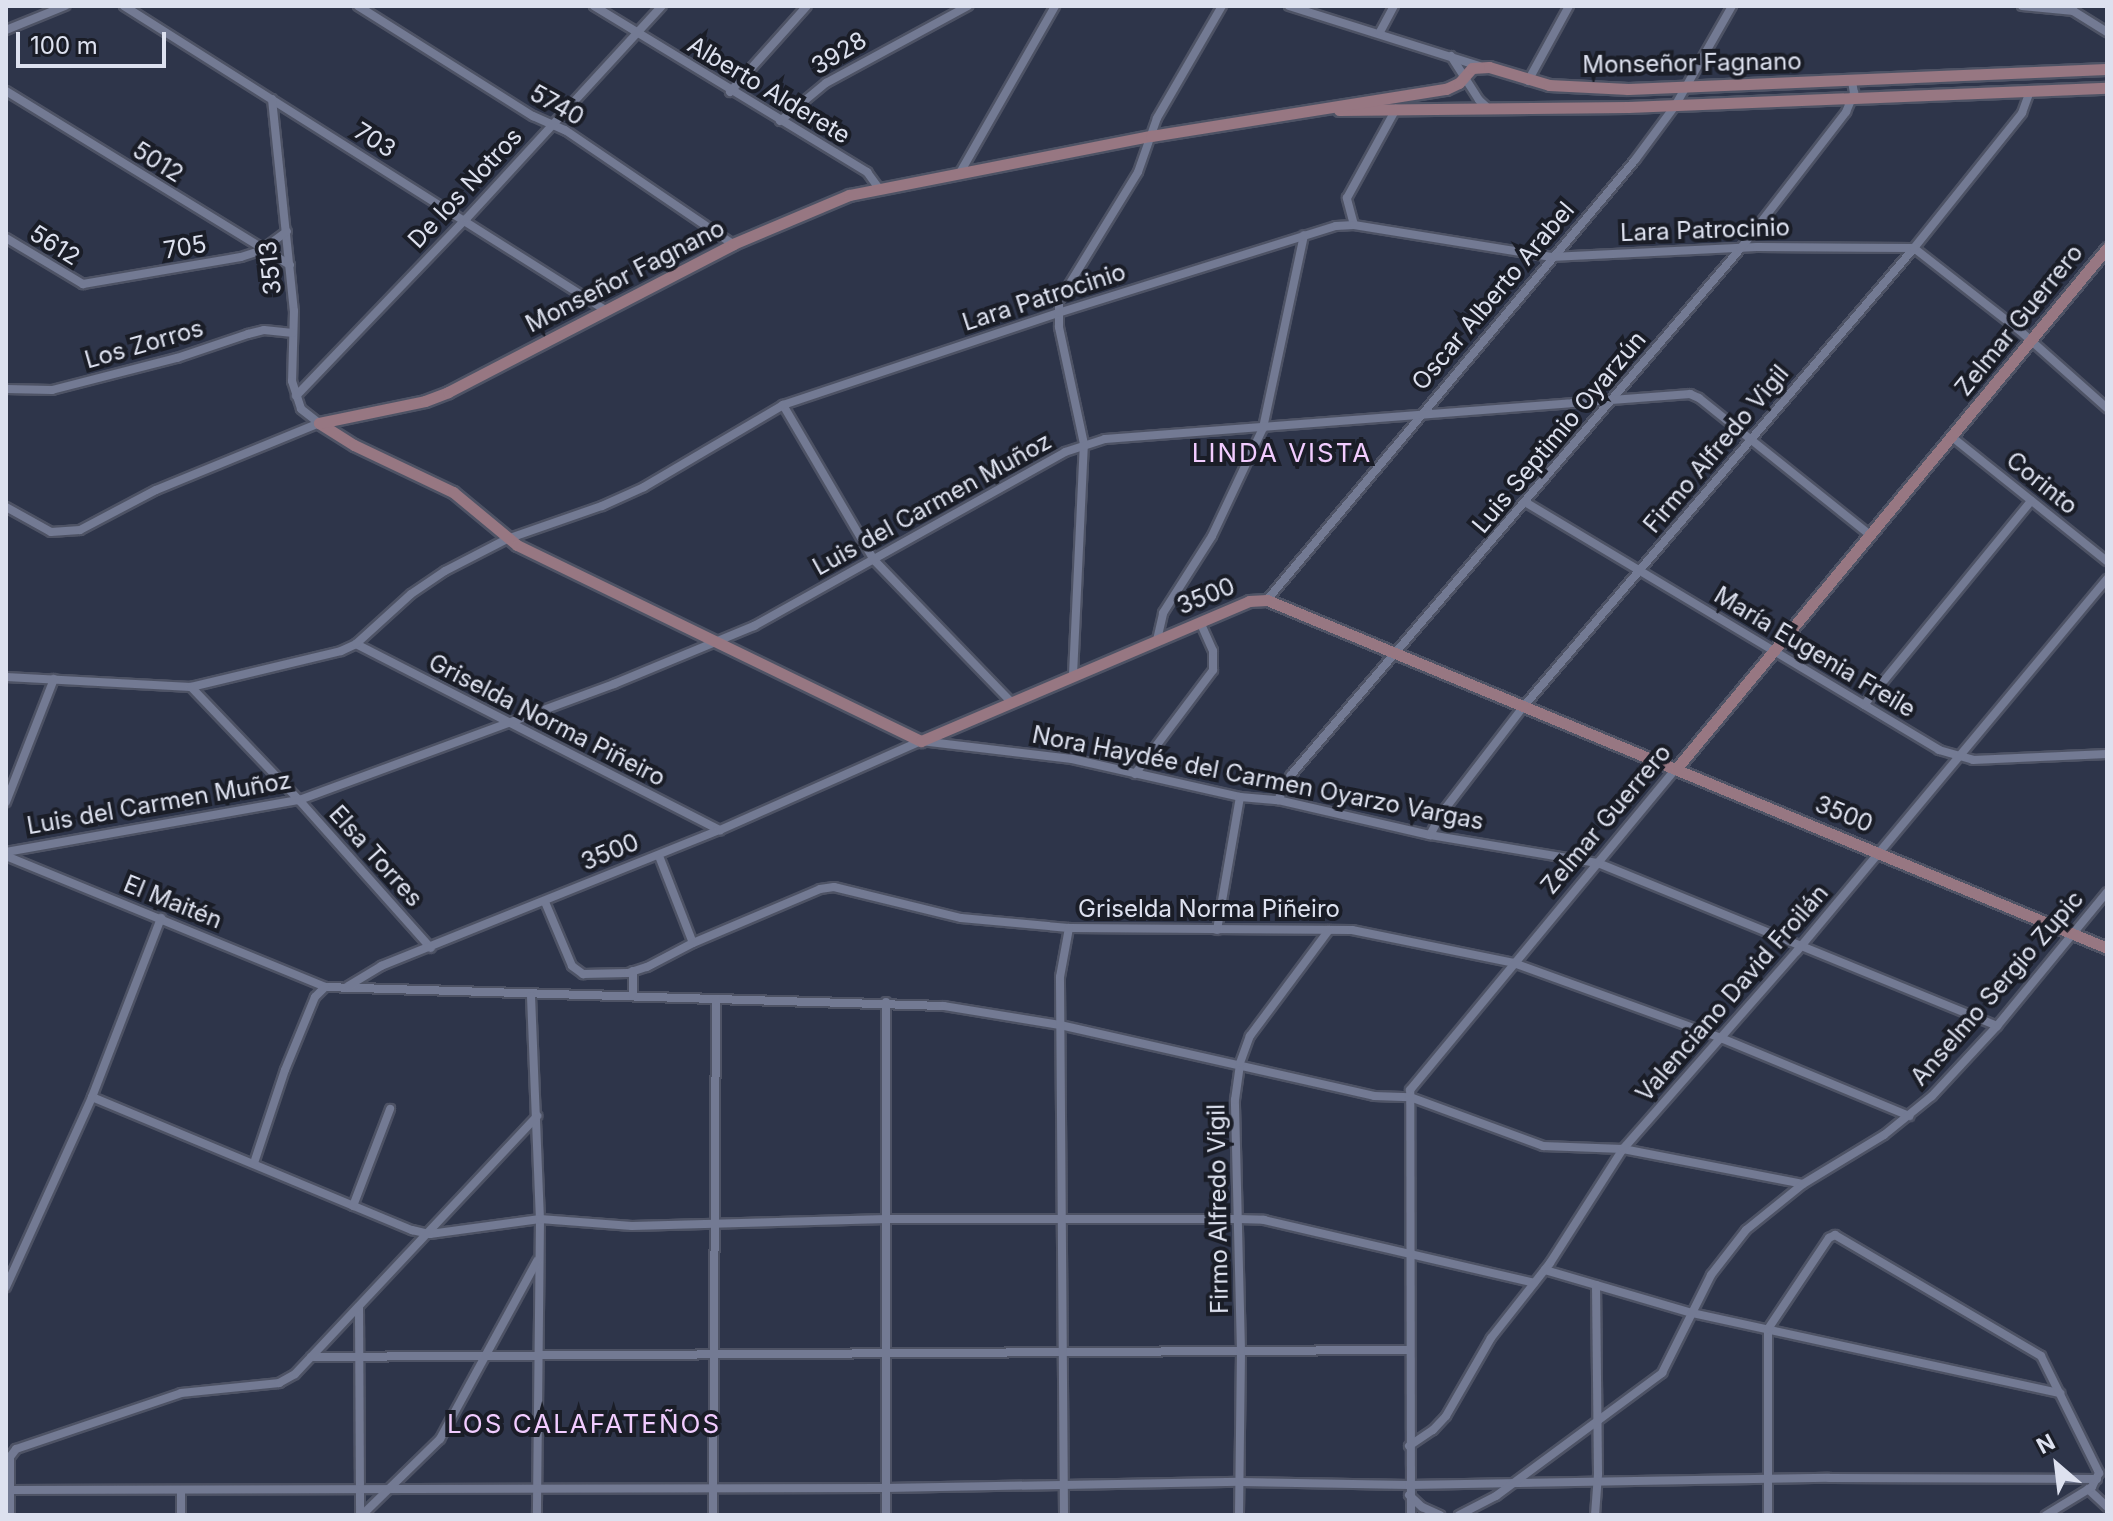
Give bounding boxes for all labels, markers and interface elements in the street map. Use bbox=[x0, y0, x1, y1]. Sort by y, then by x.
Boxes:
scale bar bbox=[20, 16, 170, 66]
street label: 3928 bbox=[806, 25, 872, 81]
street label: Alberto Alderete bbox=[682, 30, 856, 150]
text: 100 m bbox=[30, 31, 98, 60]
street label: Monseñor Fagnano bbox=[1582, 47, 1802, 79]
street label: 5740 bbox=[525, 78, 589, 132]
street label: 703 bbox=[349, 116, 401, 164]
street label: De los Notros bbox=[402, 122, 528, 254]
street label: 5012 bbox=[127, 135, 189, 189]
street label: Oscar Alberto Arabel bbox=[1406, 196, 1580, 396]
street label: Monseñor Fagnano bbox=[521, 213, 729, 339]
street label: Lara Patrocinio bbox=[1620, 213, 1790, 247]
street label: 5612 bbox=[25, 219, 85, 271]
street label: 705 bbox=[161, 229, 209, 265]
street label: Zelmar Guerrero bbox=[1949, 239, 2089, 401]
street label: 3513 bbox=[253, 240, 287, 296]
street label: Lara Patrocinio bbox=[959, 257, 1129, 337]
street label: Los Zorros bbox=[81, 313, 207, 375]
street label: Luis Septimio Oyarzún bbox=[1466, 325, 1652, 539]
street label: Firmo Alfredo Vigil bbox=[1637, 359, 1795, 539]
street label: Luis del Carmen Muñoz bbox=[808, 426, 1056, 582]
district label: LINDA VISTA bbox=[1192, 437, 1372, 469]
street label: Corinto bbox=[2001, 446, 2083, 520]
street label: 3500 bbox=[1173, 571, 1239, 621]
street label: María Eugenia Freile bbox=[1709, 580, 1921, 724]
street label: Griselda Norma Piñeiro bbox=[424, 648, 670, 792]
street label: Nora Haydée del Carmen Oyarzo Vargas bbox=[1030, 720, 1486, 836]
street label: Zelmar Guerrero bbox=[1535, 738, 1677, 900]
street label: Luis del Carmen Muñoz bbox=[25, 766, 293, 840]
street label: 3500 bbox=[1811, 789, 1877, 839]
street label: Elsa Torres bbox=[323, 800, 429, 912]
street label: 3500 bbox=[577, 827, 643, 877]
street label: El Maitén bbox=[120, 869, 226, 935]
street label: Valenciano David Froilán bbox=[1630, 879, 1834, 1107]
street label: Anselmo Sergio Zupic bbox=[1905, 885, 2089, 1091]
street label: Griselda Norma Piñeiro bbox=[1078, 895, 1340, 923]
street label: Firmo Alfredo Vigil bbox=[1202, 1104, 1234, 1314]
district label: LOS CALAFATEÑOS bbox=[447, 1408, 721, 1440]
north arrow bbox=[2017, 1425, 2097, 1505]
text: N bbox=[2032, 1428, 2059, 1459]

